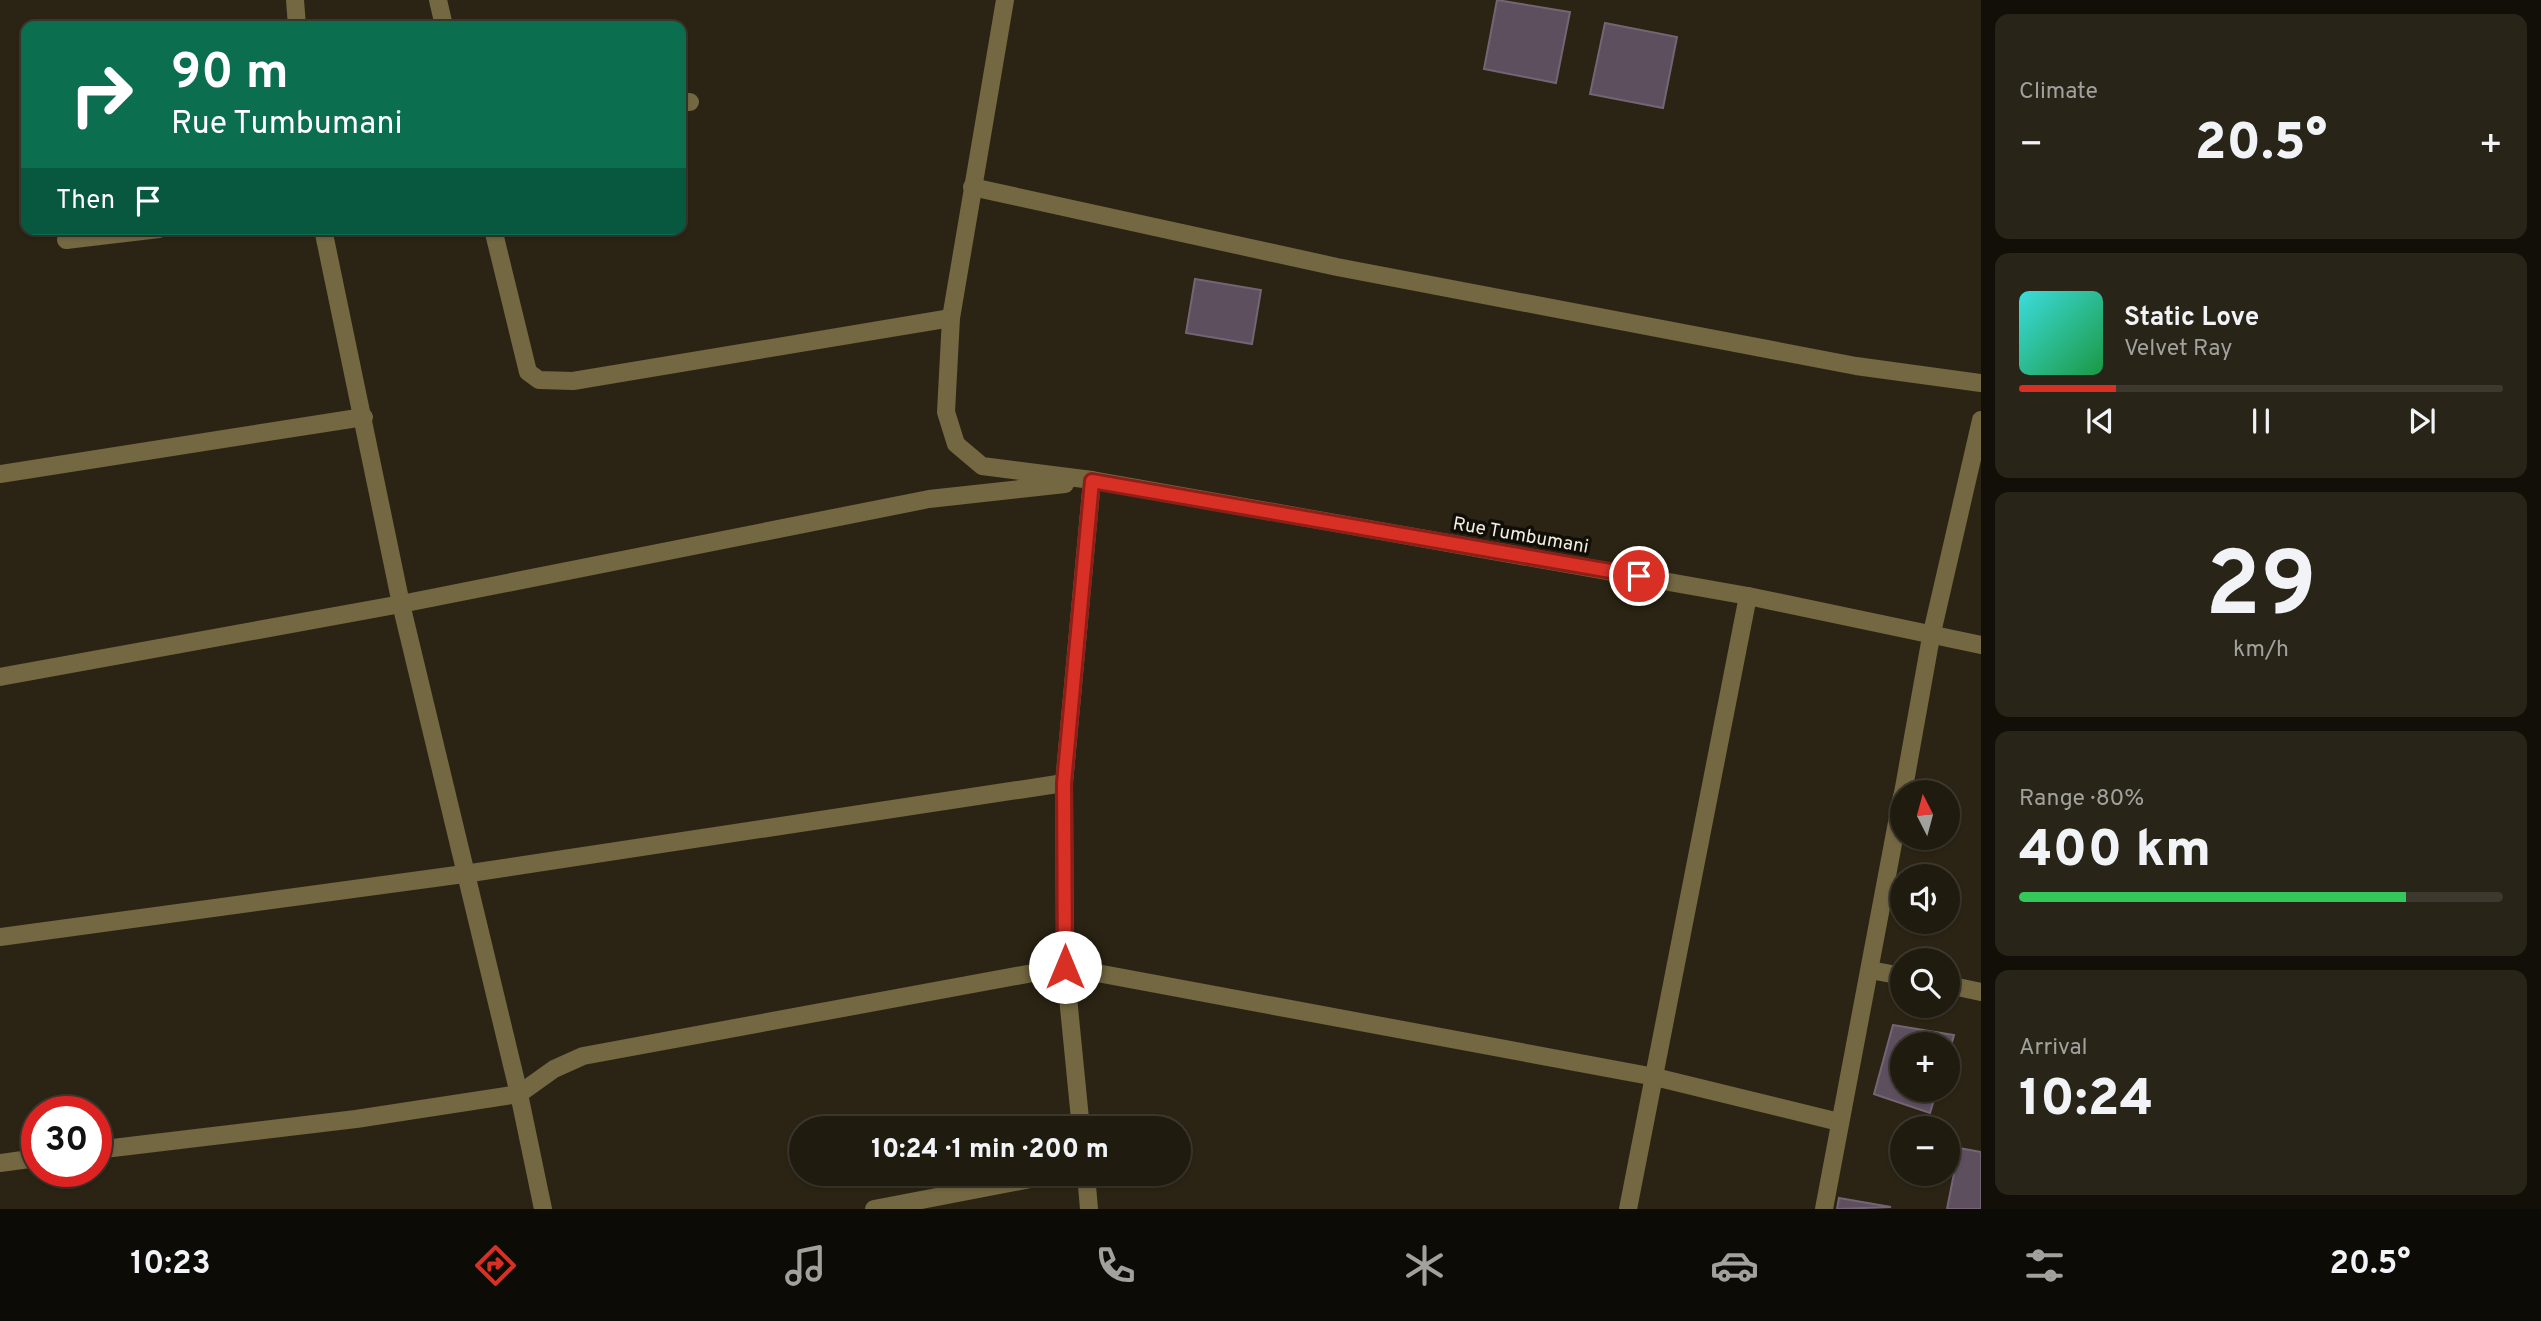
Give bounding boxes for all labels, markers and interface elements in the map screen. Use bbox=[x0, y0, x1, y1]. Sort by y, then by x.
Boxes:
text: 90 m bbox=[171, 44, 289, 106]
icon: right bbox=[56, 49, 147, 140]
text: Climate bbox=[2019, 78, 2098, 107]
text: Rue Tumbumani bbox=[171, 105, 403, 145]
text: 20.5° bbox=[2195, 112, 2327, 178]
text: − bbox=[2019, 122, 2044, 171]
text: + bbox=[2478, 122, 2503, 171]
icon: arrive bbox=[129, 182, 167, 220]
text: Then bbox=[56, 185, 115, 218]
text: Static Love bbox=[2124, 302, 2259, 335]
text: Velvet Ray bbox=[2124, 335, 2232, 364]
icon: previous bbox=[2081, 402, 2119, 440]
icon: pause bbox=[2242, 402, 2280, 440]
icon: next bbox=[2403, 402, 2441, 440]
street label: Rue Tumbumani bbox=[1451, 512, 1590, 560]
text: 29 bbox=[2205, 533, 2317, 648]
pin bbox=[1609, 546, 1669, 606]
icon: arrive bbox=[1620, 557, 1658, 595]
text: km/h bbox=[2233, 636, 2289, 665]
north arrow bbox=[1890, 780, 1960, 850]
map controls bbox=[1890, 780, 1960, 1186]
text: Range · 80% bbox=[2019, 785, 2144, 814]
text: 400 km bbox=[2019, 819, 2211, 885]
button: sound bbox=[1890, 864, 1960, 934]
position arrow bbox=[1028, 930, 1102, 1004]
button: search bbox=[1890, 948, 1960, 1018]
button: + bbox=[1890, 1032, 1960, 1102]
text: Arrival bbox=[2019, 1034, 2088, 1063]
text: 10:24 bbox=[2019, 1068, 2153, 1134]
speed limit sign: 30 bbox=[21, 1096, 112, 1187]
button: − bbox=[1890, 1116, 1960, 1186]
text: 10:24 · 1 min · 200 m bbox=[871, 1134, 1109, 1167]
icon: directions bbox=[471, 1241, 520, 1290]
icon: music bbox=[781, 1241, 830, 1290]
icon: phone bbox=[1091, 1241, 1140, 1290]
icon: climate bbox=[1400, 1241, 1449, 1290]
icon: car bbox=[1710, 1241, 1759, 1290]
icon: filters bbox=[2020, 1241, 2069, 1290]
text: 10:23 bbox=[130, 1245, 211, 1285]
text: 20.5° bbox=[2329, 1245, 2411, 1285]

